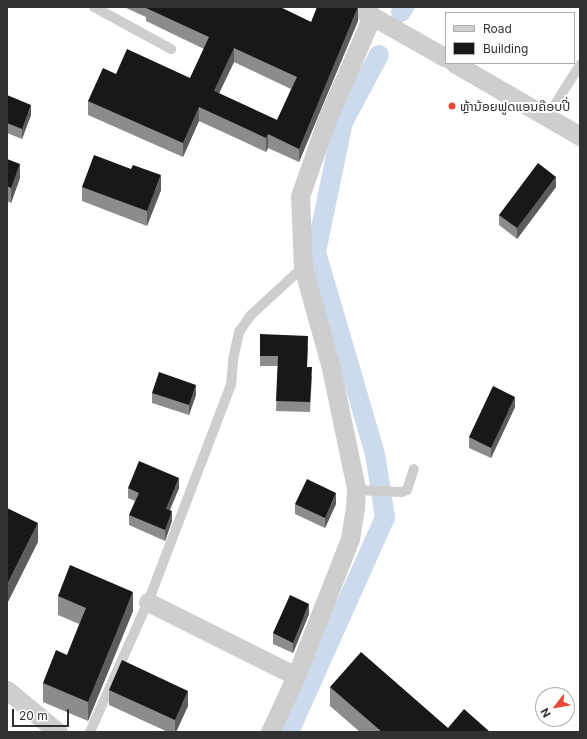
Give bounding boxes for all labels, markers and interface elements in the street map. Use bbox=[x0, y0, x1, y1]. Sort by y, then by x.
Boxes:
legend bbox=[445, 12, 575, 64]
text: Road bbox=[483, 21, 512, 36]
text: Building bbox=[483, 41, 528, 56]
place label: ຫຼ້ານ້ອຍຟູດແອນຄ໊ອບປີ່ bbox=[460, 98, 570, 114]
marker: ຫຼ້ານ້ອຍຟູດແອນຄ໊ອບປີ່ bbox=[447, 101, 457, 111]
north arrow bbox=[535, 687, 575, 727]
scale bar bbox=[14, 701, 71, 727]
text: N bbox=[537, 705, 554, 720]
text: 20 m bbox=[19, 708, 48, 723]

